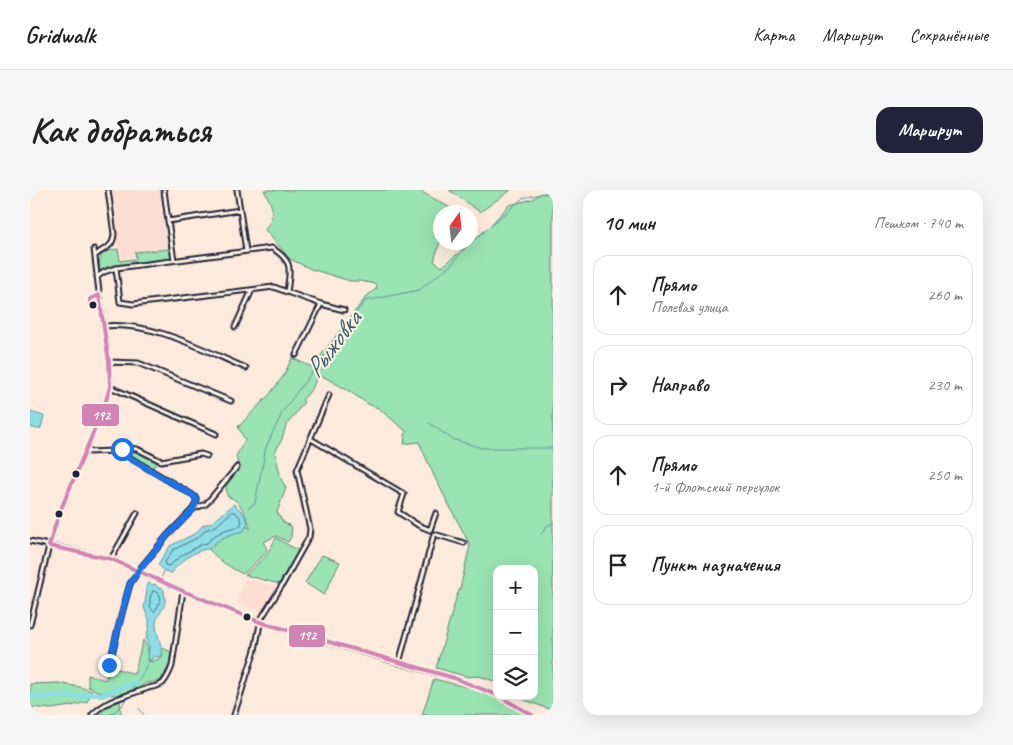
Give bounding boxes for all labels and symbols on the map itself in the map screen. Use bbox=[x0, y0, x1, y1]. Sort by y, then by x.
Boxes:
north arrow bbox=[433, 205, 478, 250]
unlabelled marker bbox=[88, 300, 98, 310]
water label: Рыжовка bbox=[297, 302, 370, 384]
line badge: 192 bbox=[81, 403, 120, 427]
text: 192 bbox=[92, 407, 112, 424]
route start bbox=[111, 438, 134, 461]
unlabelled marker bbox=[71, 469, 81, 479]
unlabelled marker bbox=[54, 509, 64, 519]
unlabelled marker bbox=[242, 612, 252, 622]
line badge: 192 bbox=[288, 624, 326, 648]
text: 192 bbox=[298, 627, 318, 644]
route end bbox=[98, 654, 121, 677]

